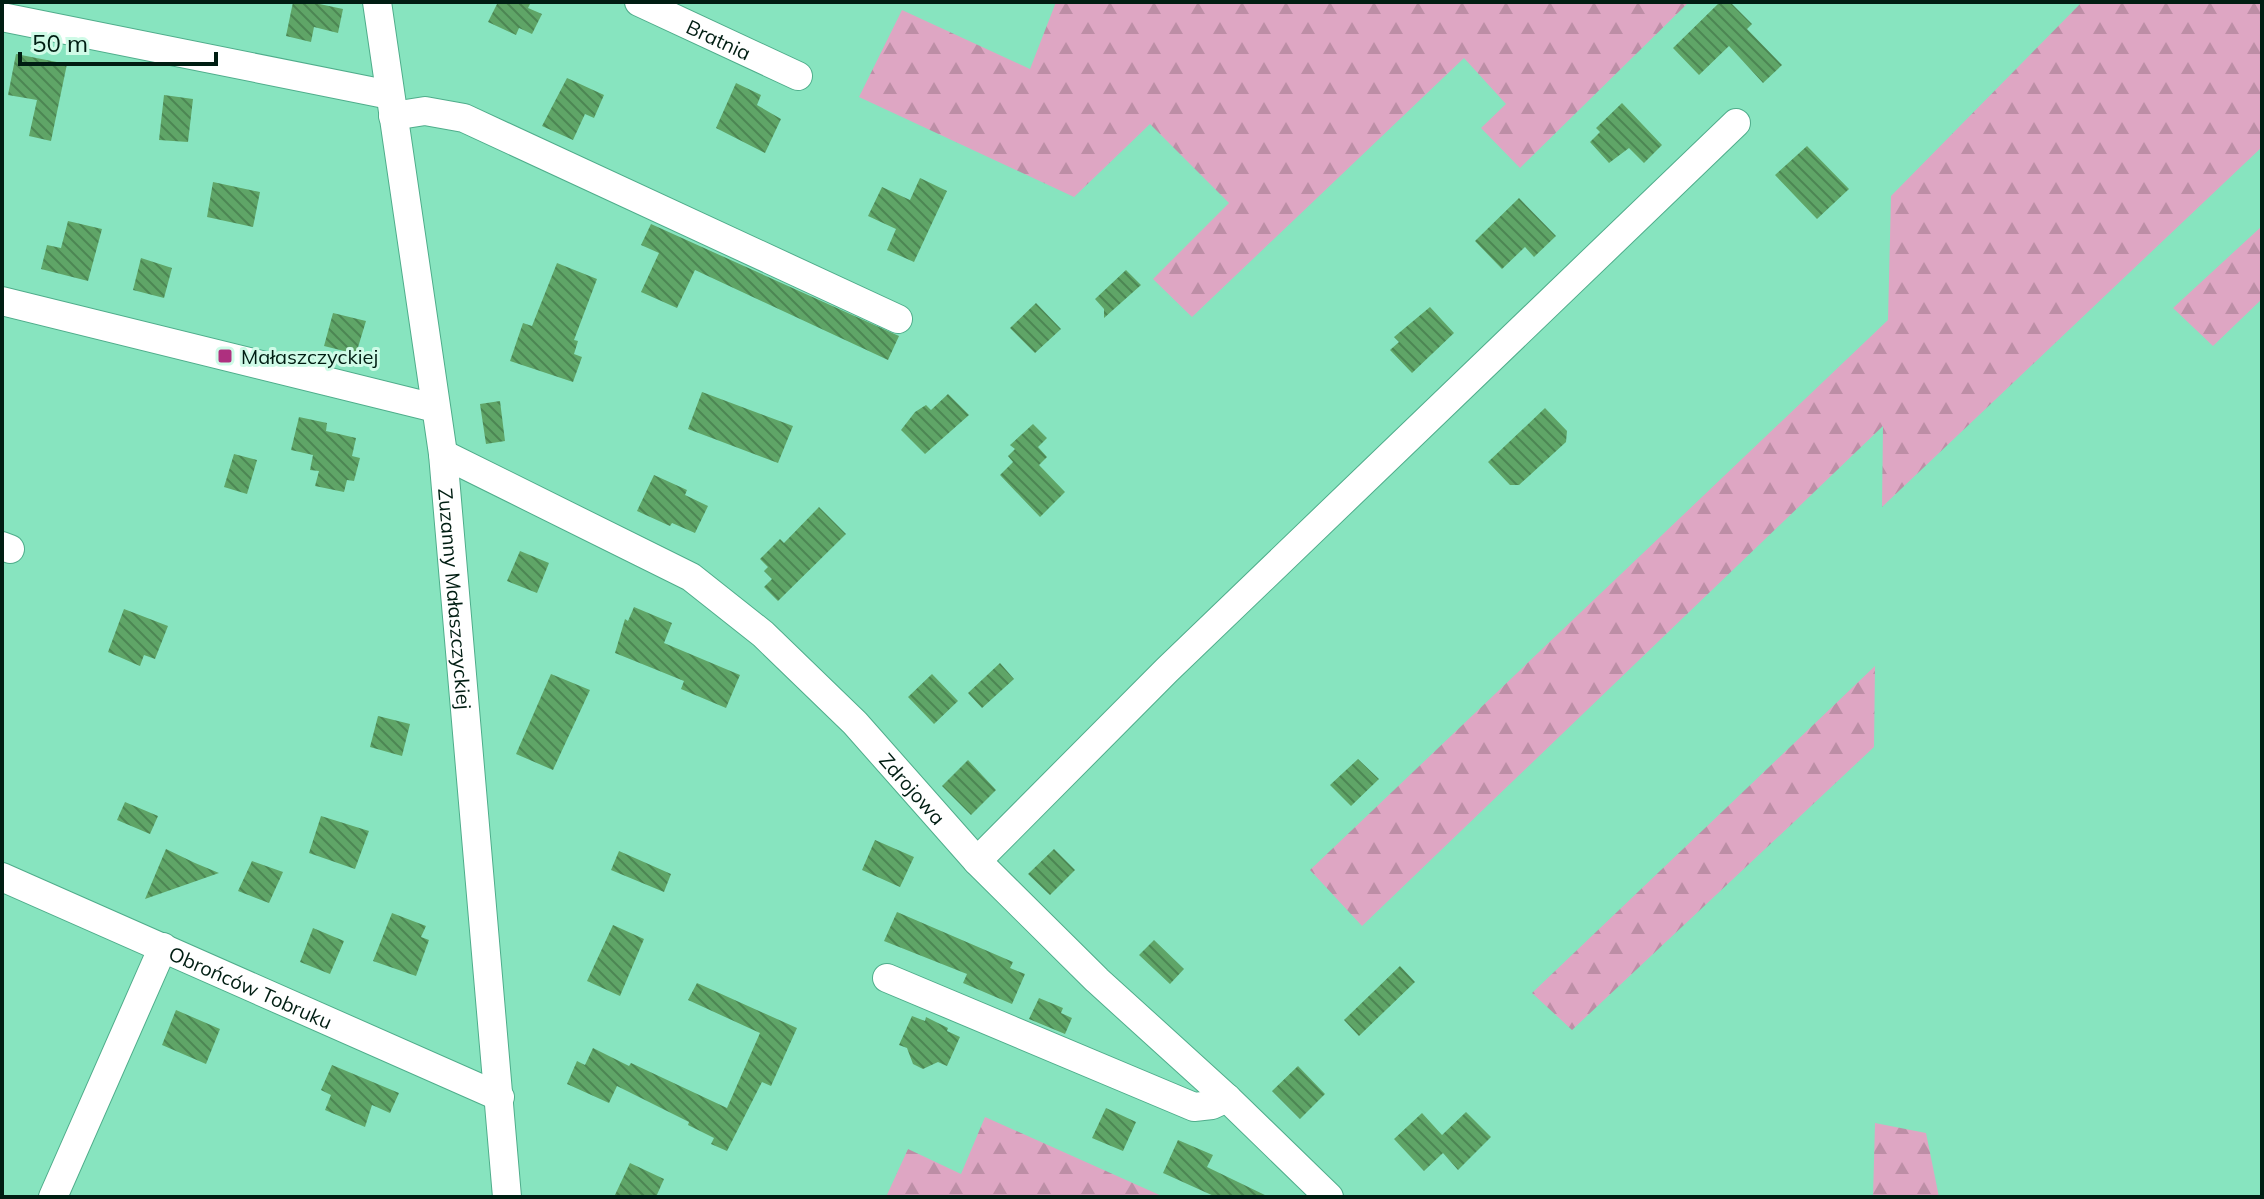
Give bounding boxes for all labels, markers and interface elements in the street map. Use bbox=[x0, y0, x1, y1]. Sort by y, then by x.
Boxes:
street label: Bratnia bbox=[683, 13, 755, 65]
scale bar bbox=[20, 16, 216, 66]
text: 50 m bbox=[32, 28, 88, 58]
place label: Małaszczyckiej bbox=[241, 344, 378, 369]
marker: Małaszczyckiej bbox=[216, 347, 234, 365]
street label: Zuzanny Małaszczyckiej bbox=[433, 487, 477, 710]
street label: Zdrojowa bbox=[875, 747, 951, 829]
street label: Obrońców Tobruku bbox=[165, 940, 336, 1034]

